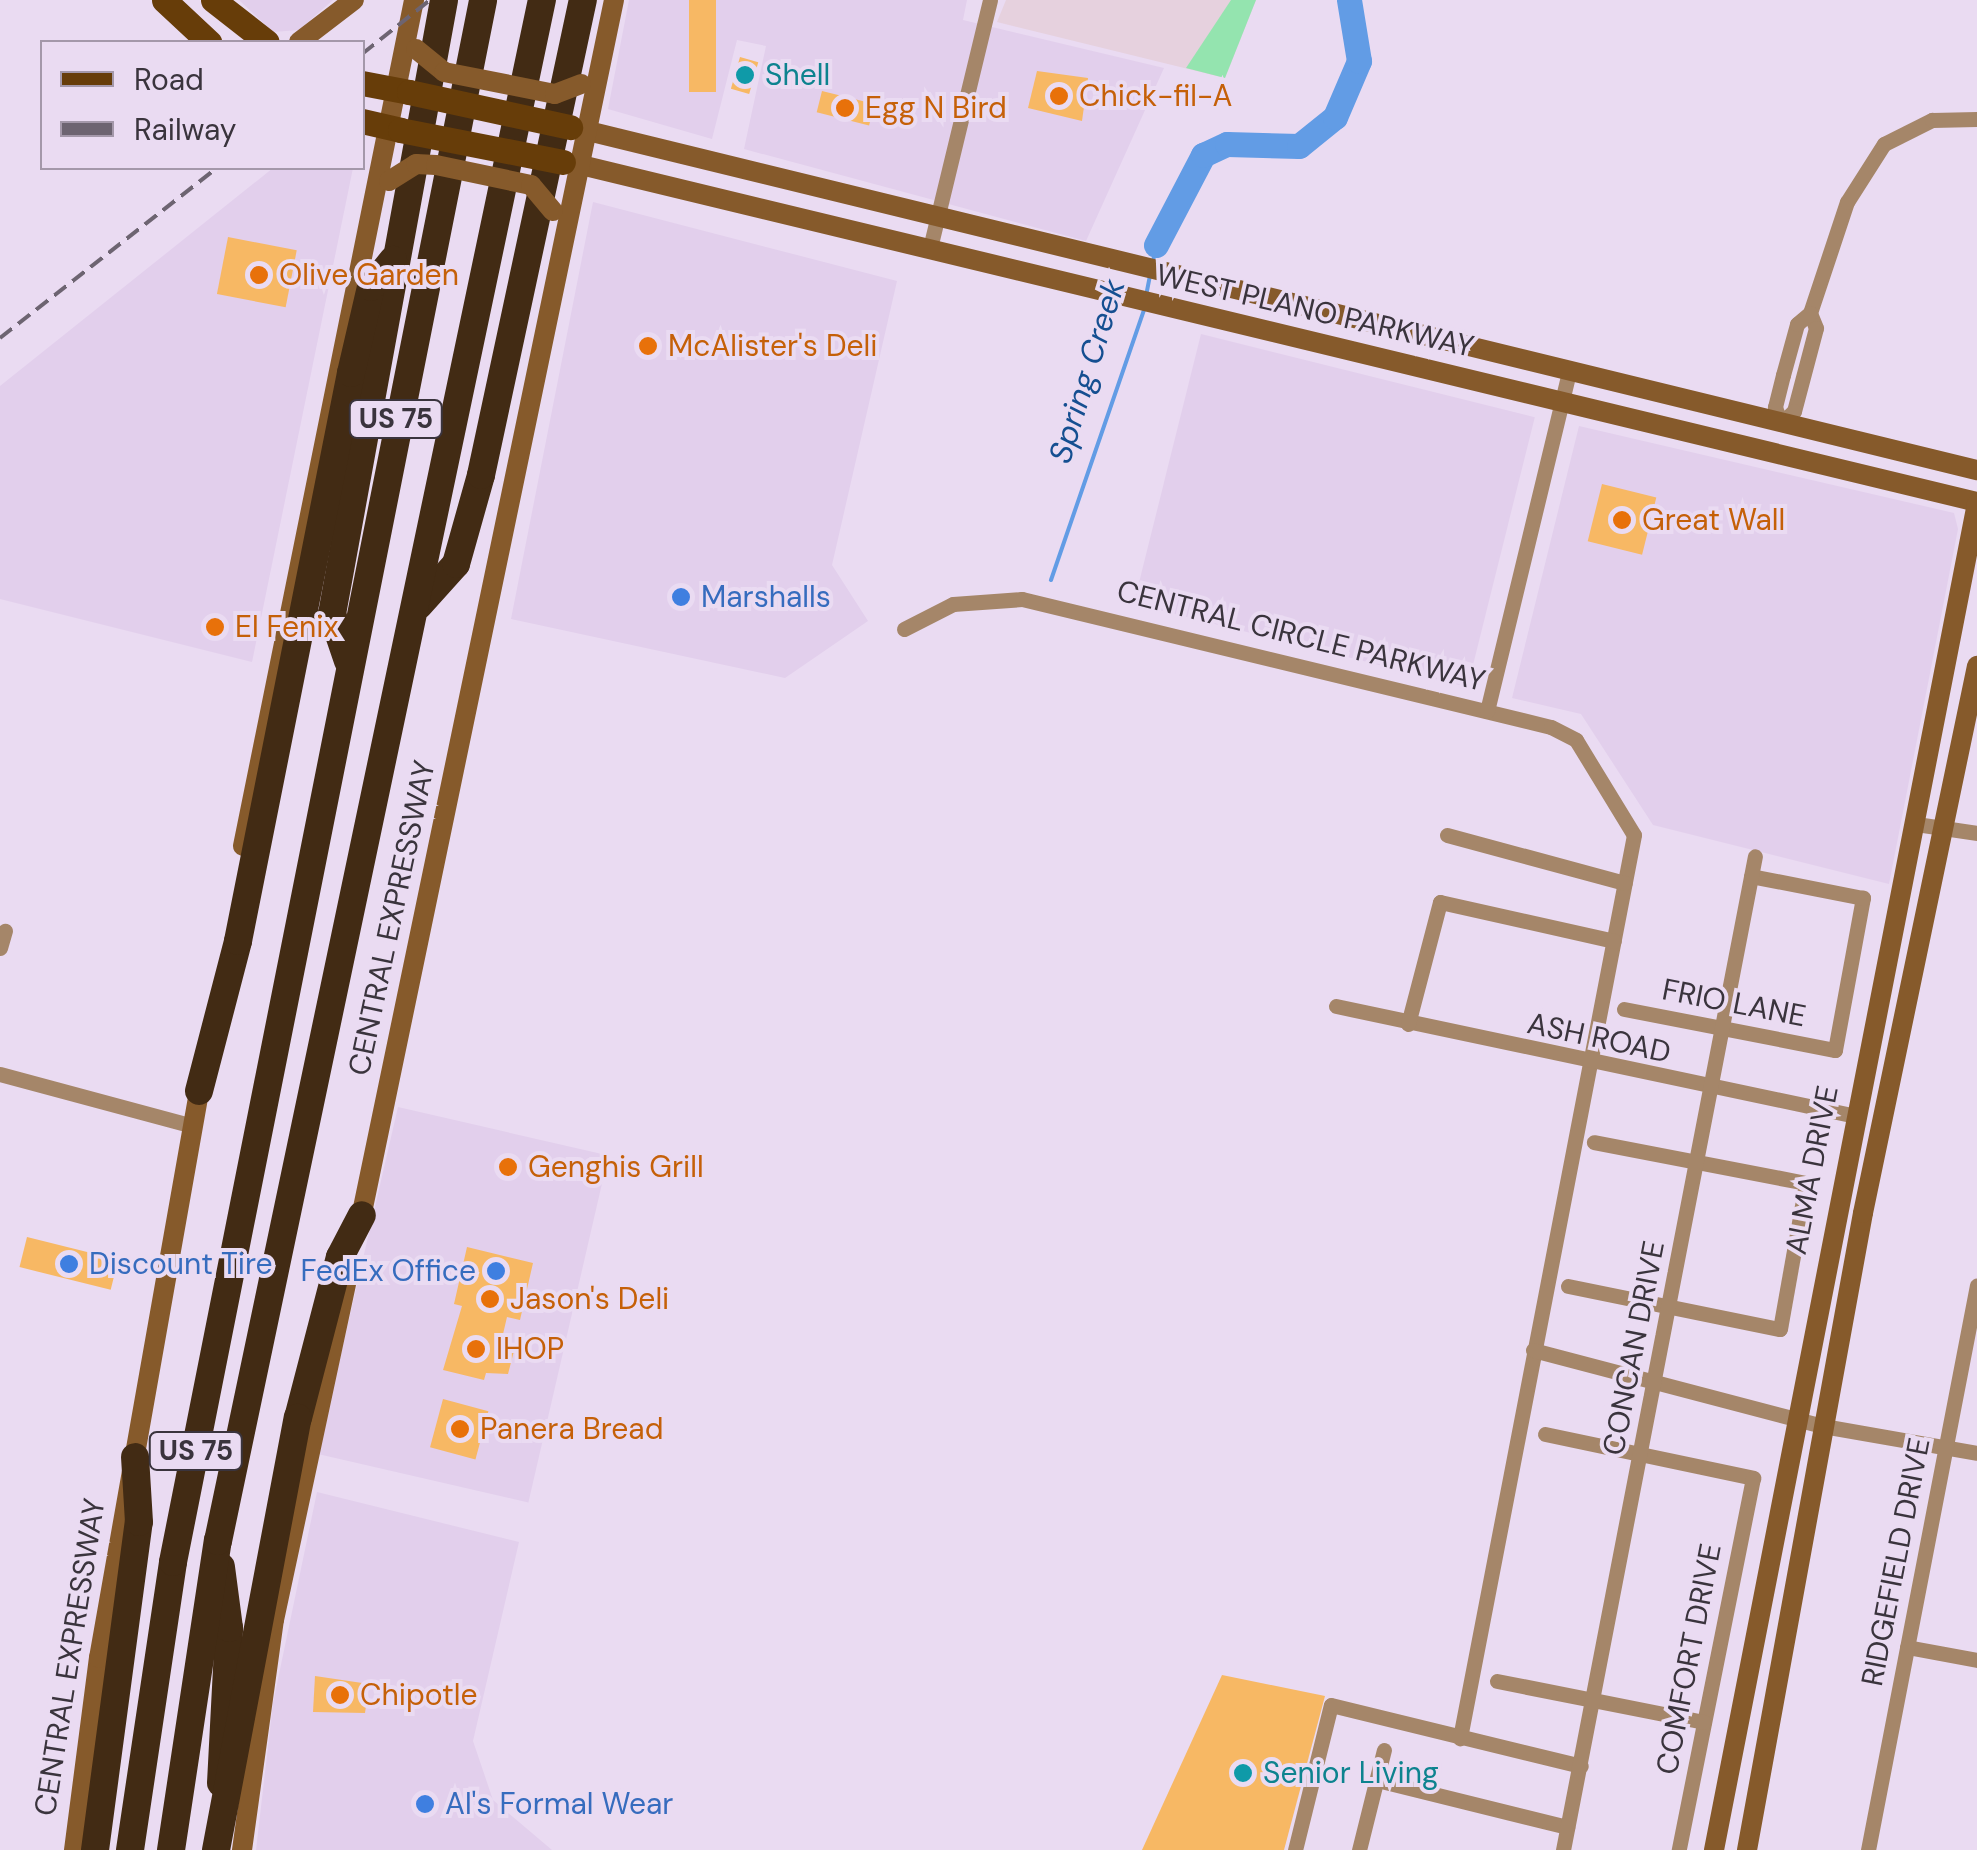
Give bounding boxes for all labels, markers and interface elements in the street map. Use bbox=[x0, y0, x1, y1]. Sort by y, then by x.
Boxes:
legend bbox=[40, 40, 365, 170]
place label: Shell bbox=[765, 57, 830, 93]
text: Road bbox=[134, 60, 204, 99]
marker: Shell bbox=[734, 64, 756, 86]
place label: Chick-fil-A bbox=[1079, 78, 1232, 114]
marker: Chick-fil-A bbox=[1048, 85, 1070, 107]
place label: Egg N Bird bbox=[865, 90, 1007, 126]
marker: Egg N Bird bbox=[834, 97, 856, 119]
text: Railway bbox=[134, 110, 237, 149]
place label: Olive Garden bbox=[279, 257, 459, 293]
street label: WEST PLANO PARKWAY bbox=[1153, 257, 1477, 365]
marker: Olive Garden bbox=[248, 264, 270, 286]
water label: Spring Creek bbox=[1041, 274, 1133, 468]
place label: McAlister's Deli bbox=[668, 328, 877, 364]
marker: McAlister's Deli bbox=[637, 335, 659, 357]
road number: US 75 bbox=[348, 396, 444, 442]
place label: Great Wall bbox=[1642, 502, 1785, 538]
marker: Great Wall bbox=[1611, 509, 1633, 531]
street label: CENTRAL CIRCLE PARKWAY bbox=[1113, 573, 1489, 699]
place label: Marshalls bbox=[701, 579, 831, 615]
marker: Marshalls bbox=[670, 586, 692, 608]
place label: El Fenix bbox=[235, 609, 338, 645]
marker: El Fenix bbox=[204, 616, 226, 638]
street label: CENTRAL EXPRESSWAY bbox=[341, 757, 443, 1079]
street label: FRIO LANE bbox=[1659, 971, 1809, 1035]
street label: ASH ROAD bbox=[1524, 1005, 1674, 1071]
street label: ALMA DRIVE bbox=[1778, 1082, 1846, 1258]
place label: Genghis Grill bbox=[528, 1149, 704, 1185]
marker: Genghis Grill bbox=[497, 1156, 519, 1178]
street label: CONCAN DRIVE bbox=[1596, 1238, 1672, 1458]
place label: Discount Tire bbox=[89, 1246, 273, 1282]
marker: Discount Tire bbox=[58, 1253, 80, 1275]
place label: FedEx Office bbox=[300, 1253, 476, 1289]
marker: FedEx Office bbox=[485, 1260, 507, 1282]
place label: Jason's Deli bbox=[510, 1281, 669, 1317]
marker: Jason's Deli bbox=[479, 1288, 501, 1310]
place label: IHOP bbox=[496, 1331, 564, 1367]
marker: IHOP bbox=[465, 1338, 487, 1360]
place label: Panera Bread bbox=[480, 1411, 663, 1447]
marker: Panera Bread bbox=[449, 1418, 471, 1440]
road number: US 75 bbox=[148, 1428, 244, 1474]
street label: RIDGEFIELD DRIVE bbox=[1854, 1435, 1938, 1689]
street label: CENTRAL EXPRESSWAY bbox=[27, 1496, 113, 1818]
street label: COMFORT DRIVE bbox=[1649, 1541, 1729, 1777]
place label: Chipotle bbox=[360, 1677, 477, 1713]
marker: Chipotle bbox=[329, 1684, 351, 1706]
place label: Senior Living bbox=[1263, 1755, 1439, 1791]
marker: Senior Living bbox=[1232, 1762, 1254, 1784]
place label: Al's Formal Wear bbox=[445, 1786, 673, 1822]
marker: Al's Formal Wear bbox=[414, 1793, 436, 1815]

